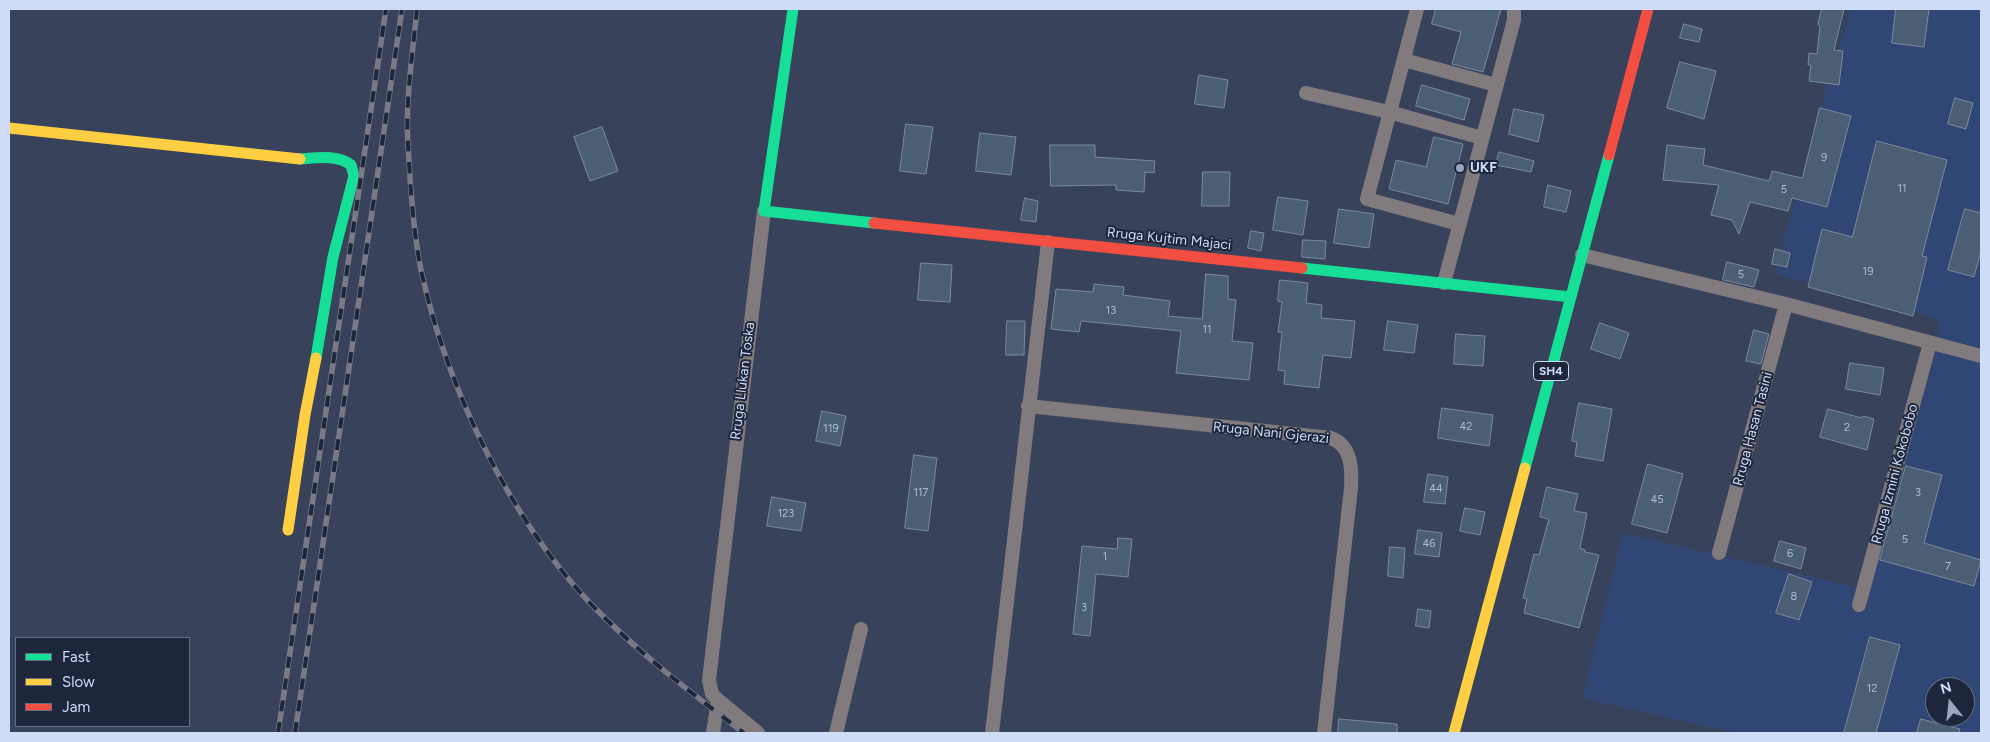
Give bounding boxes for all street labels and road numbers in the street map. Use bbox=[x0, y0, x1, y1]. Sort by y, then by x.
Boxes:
street label: Rruga Kujtim Majaci bbox=[1106, 224, 1232, 254]
street label: Rruga Llukan Toska bbox=[727, 321, 759, 441]
road number: SH4 bbox=[1534, 362, 1568, 381]
street label: Rruga Hasan Tasini bbox=[1730, 370, 1776, 488]
street label: Rruga Izmini Kokobobo bbox=[1868, 402, 1922, 546]
street label: Rruga Nani Gjerazi bbox=[1212, 419, 1330, 447]

